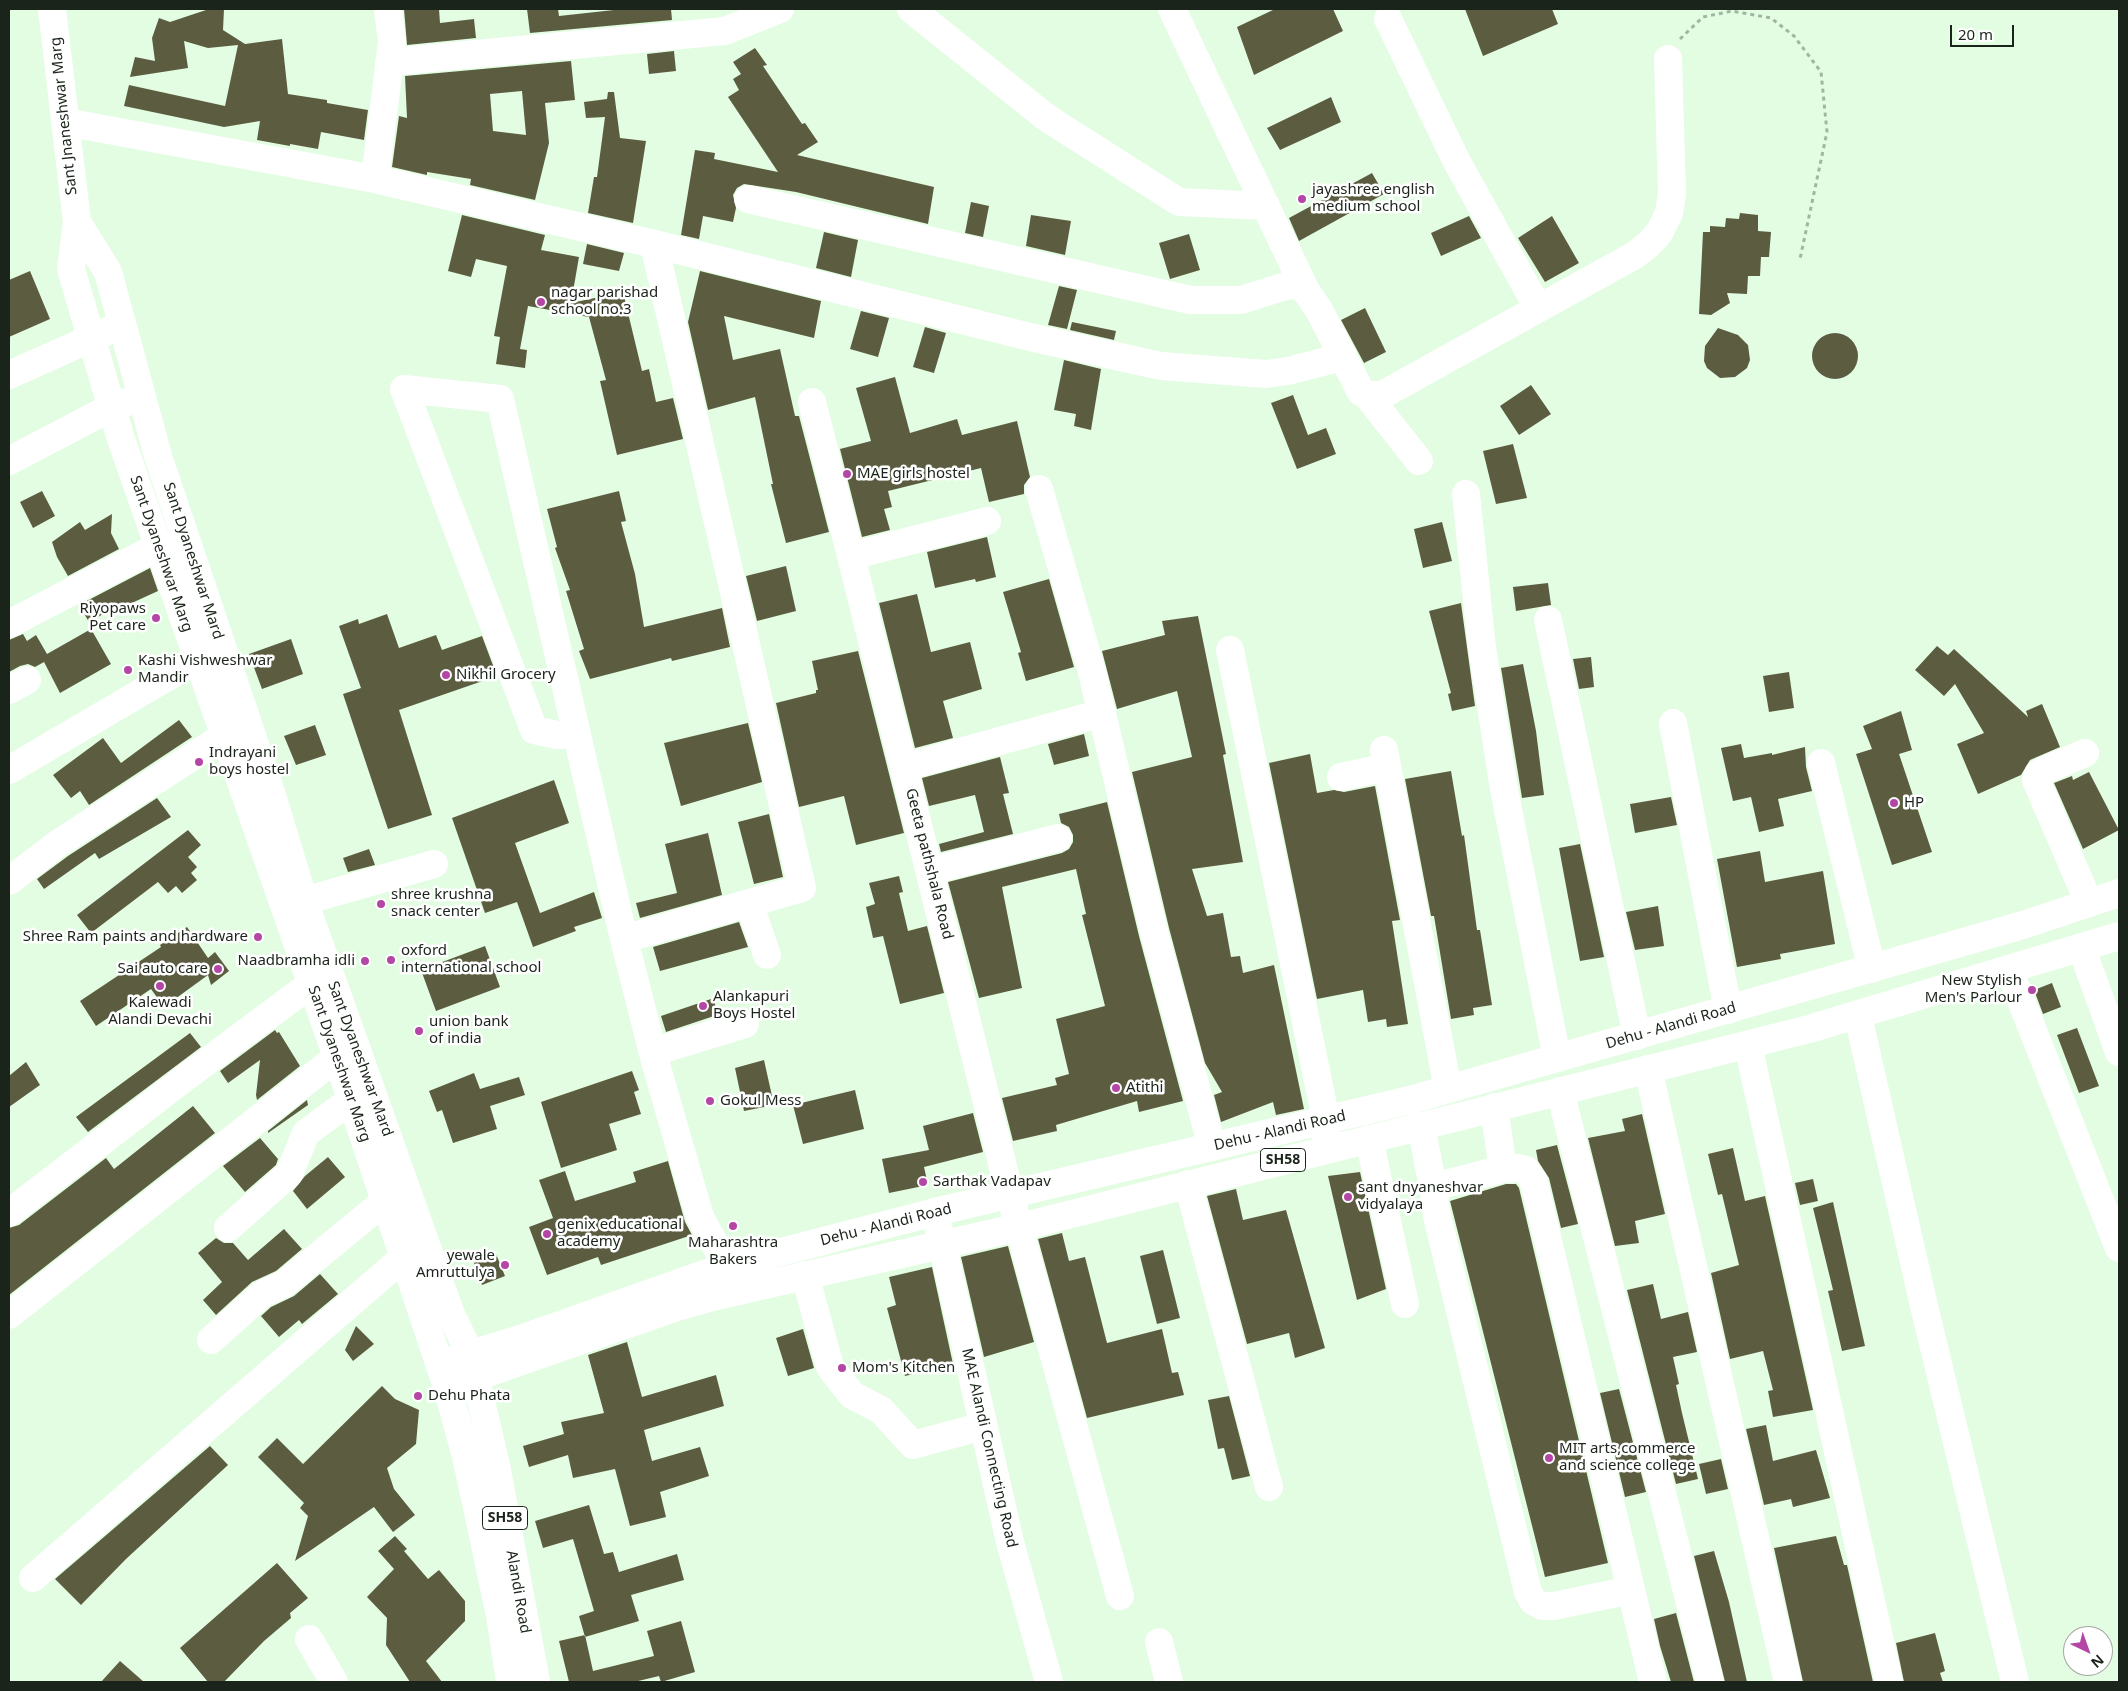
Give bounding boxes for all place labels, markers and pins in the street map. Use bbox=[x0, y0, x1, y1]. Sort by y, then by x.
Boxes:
place label: jayashree english medium school bbox=[1312, 181, 1435, 216]
marker: jayashree english medium school bbox=[1296, 193, 1308, 205]
place label: nagar parishad school no.3 bbox=[551, 284, 658, 319]
marker: nagar parishad school no.3 bbox=[535, 296, 547, 308]
place label: MAE girls hostel bbox=[857, 465, 970, 483]
marker: MAE girls hostel bbox=[841, 468, 853, 480]
place label: Riyopaws Pet care bbox=[79, 600, 146, 635]
marker: Riyopaws Pet care bbox=[150, 612, 162, 624]
place label: Kashi Vishweshwar Mandir bbox=[138, 652, 272, 687]
marker: Kashi Vishweshwar Mandir bbox=[122, 664, 134, 676]
place label: Nikhil Grocery bbox=[456, 666, 556, 684]
marker: Nikhil Grocery bbox=[440, 669, 452, 681]
place label: Indrayani boys hostel bbox=[209, 744, 289, 779]
marker: Indrayani boys hostel bbox=[193, 756, 205, 768]
place label: HP bbox=[1904, 794, 1924, 812]
marker: HP bbox=[1888, 797, 1900, 809]
place label: shree krushna snack center bbox=[391, 886, 492, 921]
marker: shree krushna snack center bbox=[375, 898, 387, 910]
place label: Shree Ram paints and hardware bbox=[23, 928, 248, 946]
marker: Shree Ram paints and hardware bbox=[252, 931, 264, 943]
place label: oxford international school bbox=[401, 942, 541, 977]
place label: Naadbramha idli bbox=[238, 952, 355, 970]
marker: oxford international school bbox=[385, 954, 397, 966]
marker: Naadbramha idli bbox=[359, 955, 371, 967]
place label: Sai auto care bbox=[118, 960, 208, 978]
marker: Sai auto care bbox=[212, 963, 224, 975]
place label: New Stylish Men's Parlour bbox=[1925, 972, 2022, 1007]
marker: Kalewadi Alandi Devachi bbox=[154, 980, 166, 992]
marker: New Stylish Men's Parlour bbox=[2026, 984, 2038, 996]
place label: Alankapuri Boys Hostel bbox=[713, 988, 795, 1023]
place label: Kalewadi Alandi Devachi bbox=[108, 994, 212, 1029]
marker: Alankapuri Boys Hostel bbox=[697, 1000, 709, 1012]
place label: union bank of india bbox=[429, 1013, 509, 1048]
marker: union bank of india bbox=[413, 1025, 425, 1037]
place label: Atithi bbox=[1126, 1079, 1163, 1097]
marker: Atithi bbox=[1110, 1082, 1122, 1094]
place label: Gokul Mess bbox=[720, 1092, 801, 1110]
marker: Gokul Mess bbox=[704, 1095, 716, 1107]
place label: Sarthak Vadapav bbox=[933, 1173, 1051, 1191]
marker: Sarthak Vadapav bbox=[917, 1176, 929, 1188]
place label: sant dnyaneshvar vidyalaya bbox=[1358, 1179, 1483, 1214]
marker: sant dnyaneshvar vidyalaya bbox=[1342, 1191, 1354, 1203]
place label: genix educational academy bbox=[557, 1216, 682, 1251]
marker: Maharashtra Bakers bbox=[727, 1220, 739, 1232]
marker: genix educational academy bbox=[541, 1228, 553, 1240]
place label: Maharashtra Bakers bbox=[688, 1234, 778, 1269]
place label: yewale Amruttulya bbox=[416, 1247, 495, 1282]
marker: yewale Amruttulya bbox=[499, 1259, 511, 1271]
place label: Mom's Kitchen bbox=[852, 1359, 955, 1377]
marker: Mom's Kitchen bbox=[836, 1362, 848, 1374]
place label: Dehu Phata bbox=[428, 1387, 510, 1405]
marker: Dehu Phata bbox=[412, 1390, 424, 1402]
place label: MIT arts,commerce and science college bbox=[1559, 1440, 1696, 1475]
marker: MIT arts,commerce and science college bbox=[1543, 1452, 1555, 1464]

